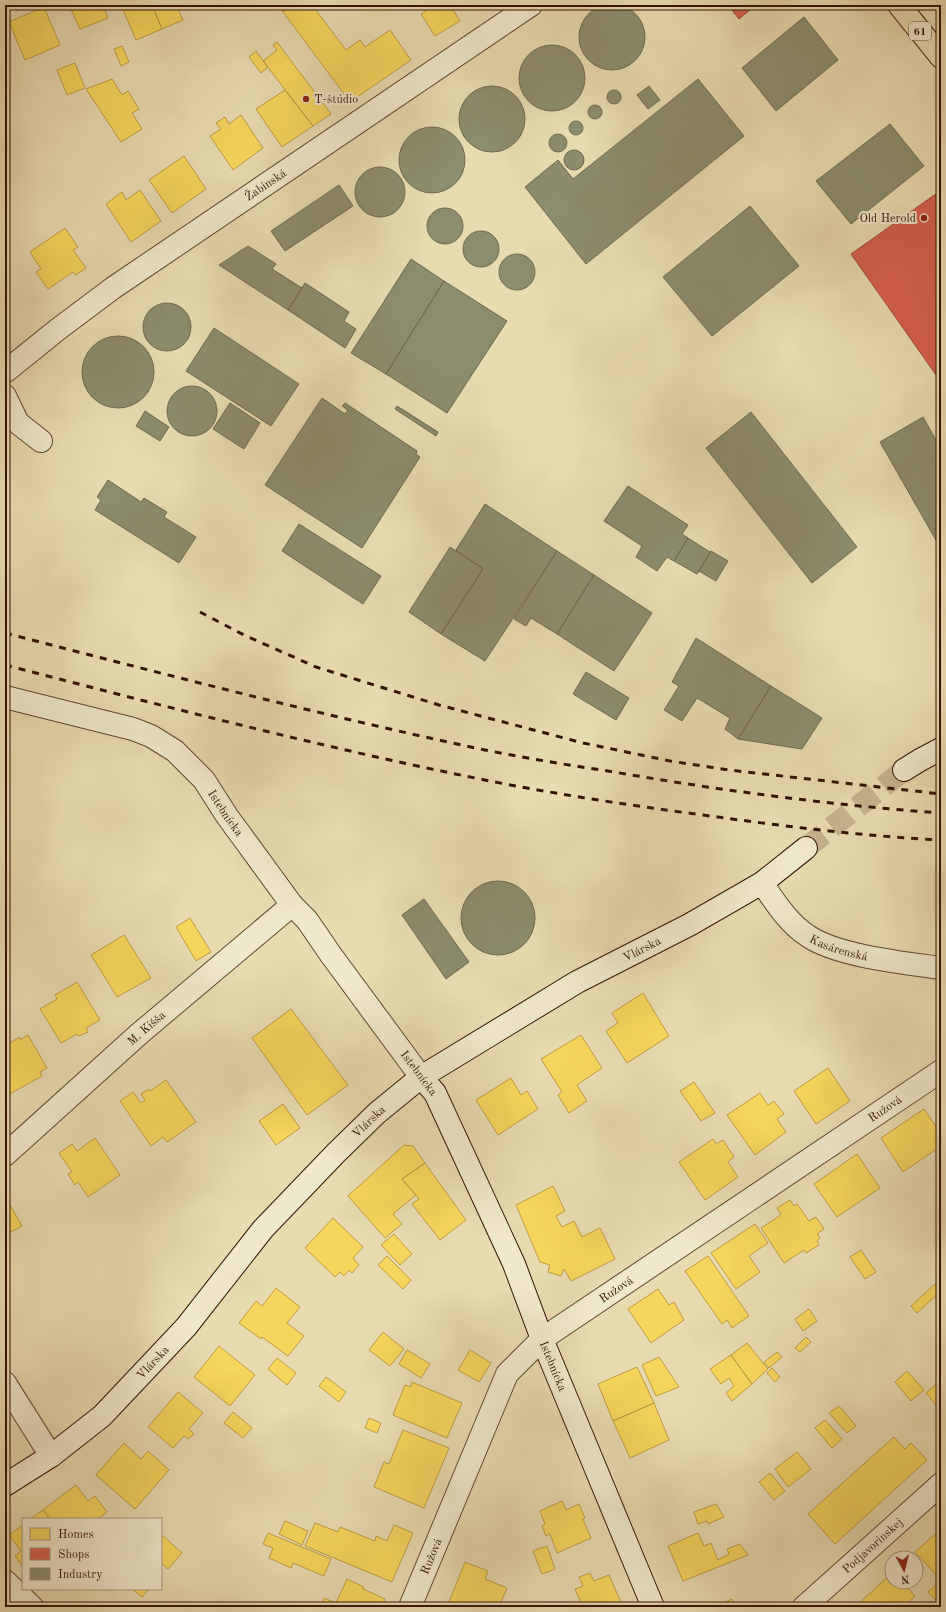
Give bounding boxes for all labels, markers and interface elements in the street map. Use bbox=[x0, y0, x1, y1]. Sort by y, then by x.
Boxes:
road number: 61 bbox=[909, 22, 931, 40]
marker: T-štúdio bbox=[301, 94, 311, 104]
place label: T-štúdio bbox=[314, 94, 358, 106]
street label: Žabinská bbox=[241, 167, 289, 204]
place label: Old Herold bbox=[859, 213, 916, 225]
marker: Old Herold bbox=[919, 213, 929, 223]
street label: Istebnícka bbox=[205, 788, 245, 839]
street label: Kasárenská bbox=[807, 933, 869, 964]
street label: Vlárska bbox=[621, 935, 663, 965]
street label: M. Kišša bbox=[126, 1009, 168, 1048]
street label: Istebnícka bbox=[397, 1049, 439, 1098]
street label: Ružová bbox=[867, 1094, 905, 1125]
street label: Vlárska bbox=[350, 1104, 388, 1141]
street label: Ružová bbox=[598, 1275, 636, 1306]
street label: Istebnícka bbox=[537, 1340, 568, 1393]
street label: Vlárska bbox=[135, 1344, 172, 1382]
street label: Podjavorinskej bbox=[841, 1516, 906, 1576]
legend bbox=[22, 1518, 162, 1590]
text: Homes bbox=[58, 1529, 94, 1541]
street label: Ružová bbox=[419, 1537, 445, 1576]
text: Shops bbox=[58, 1549, 89, 1561]
north arrow bbox=[884, 1550, 924, 1590]
text: Industry bbox=[58, 1569, 103, 1581]
text: N bbox=[900, 1572, 910, 1584]

